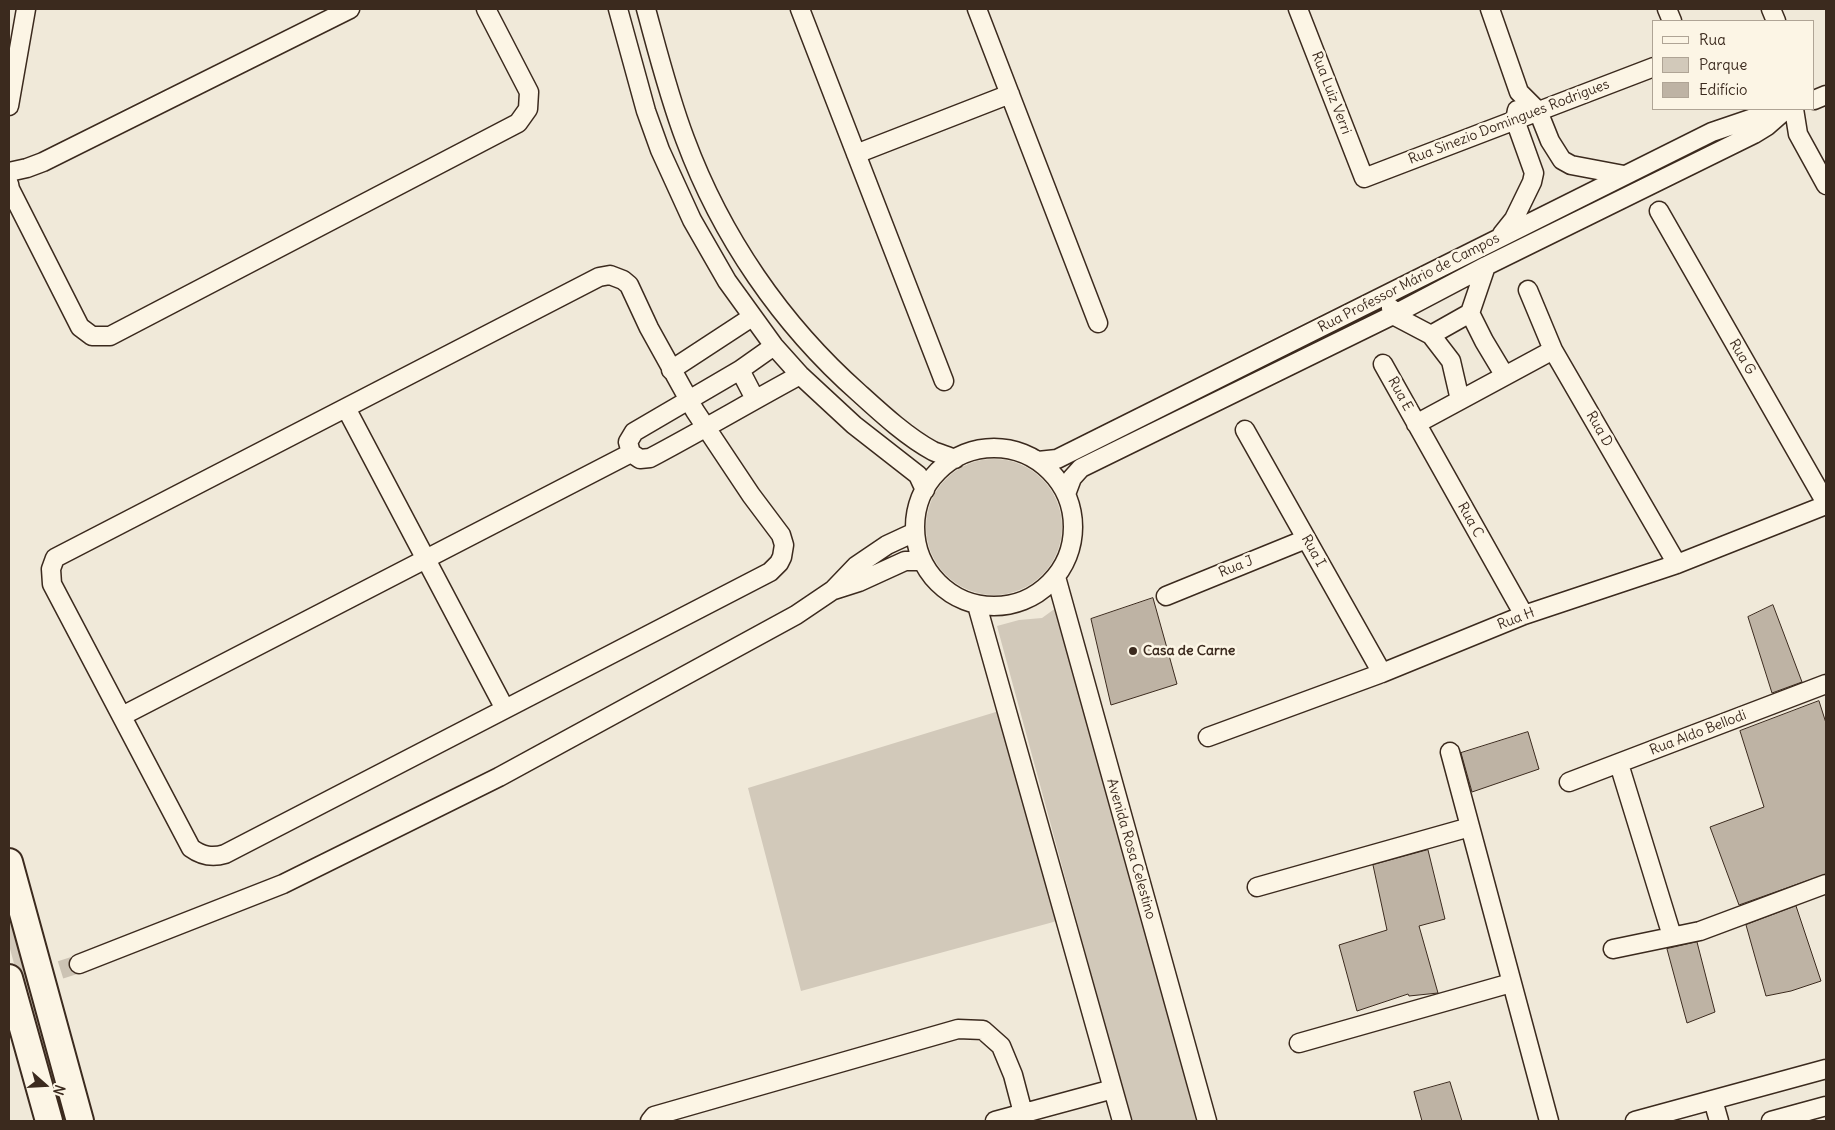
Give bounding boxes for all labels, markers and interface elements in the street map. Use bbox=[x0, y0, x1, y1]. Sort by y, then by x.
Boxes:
legend bbox=[1652, 20, 1815, 110]
text: Rua bbox=[1699, 30, 1726, 49]
street label: Rua Luiz Verri bbox=[1308, 49, 1354, 137]
text: Parque bbox=[1699, 55, 1747, 74]
street label: Rua Sinezio Domingues Rodrigues bbox=[1406, 76, 1612, 168]
text: Edifício bbox=[1699, 80, 1747, 99]
street label: Rua Professor Mário de Campos bbox=[1315, 230, 1503, 336]
street label: Rua G bbox=[1725, 336, 1759, 378]
street label: Rua E bbox=[1384, 374, 1416, 414]
street label: Rua D bbox=[1582, 408, 1616, 450]
street label: Rua C bbox=[1454, 500, 1486, 540]
street label: Rua I bbox=[1297, 532, 1329, 570]
street label: Rua J bbox=[1216, 553, 1256, 581]
street label: Rua H bbox=[1495, 604, 1537, 634]
place label: Casa de Carne bbox=[1143, 643, 1235, 659]
marker: Casa de Carne bbox=[1127, 645, 1139, 657]
street label: Rua Aldo Bellodi bbox=[1647, 707, 1749, 759]
street label: Avenida Rosa Celestino bbox=[1103, 777, 1159, 921]
north arrow bbox=[20, 1060, 70, 1110]
text: N bbox=[49, 1082, 69, 1097]

